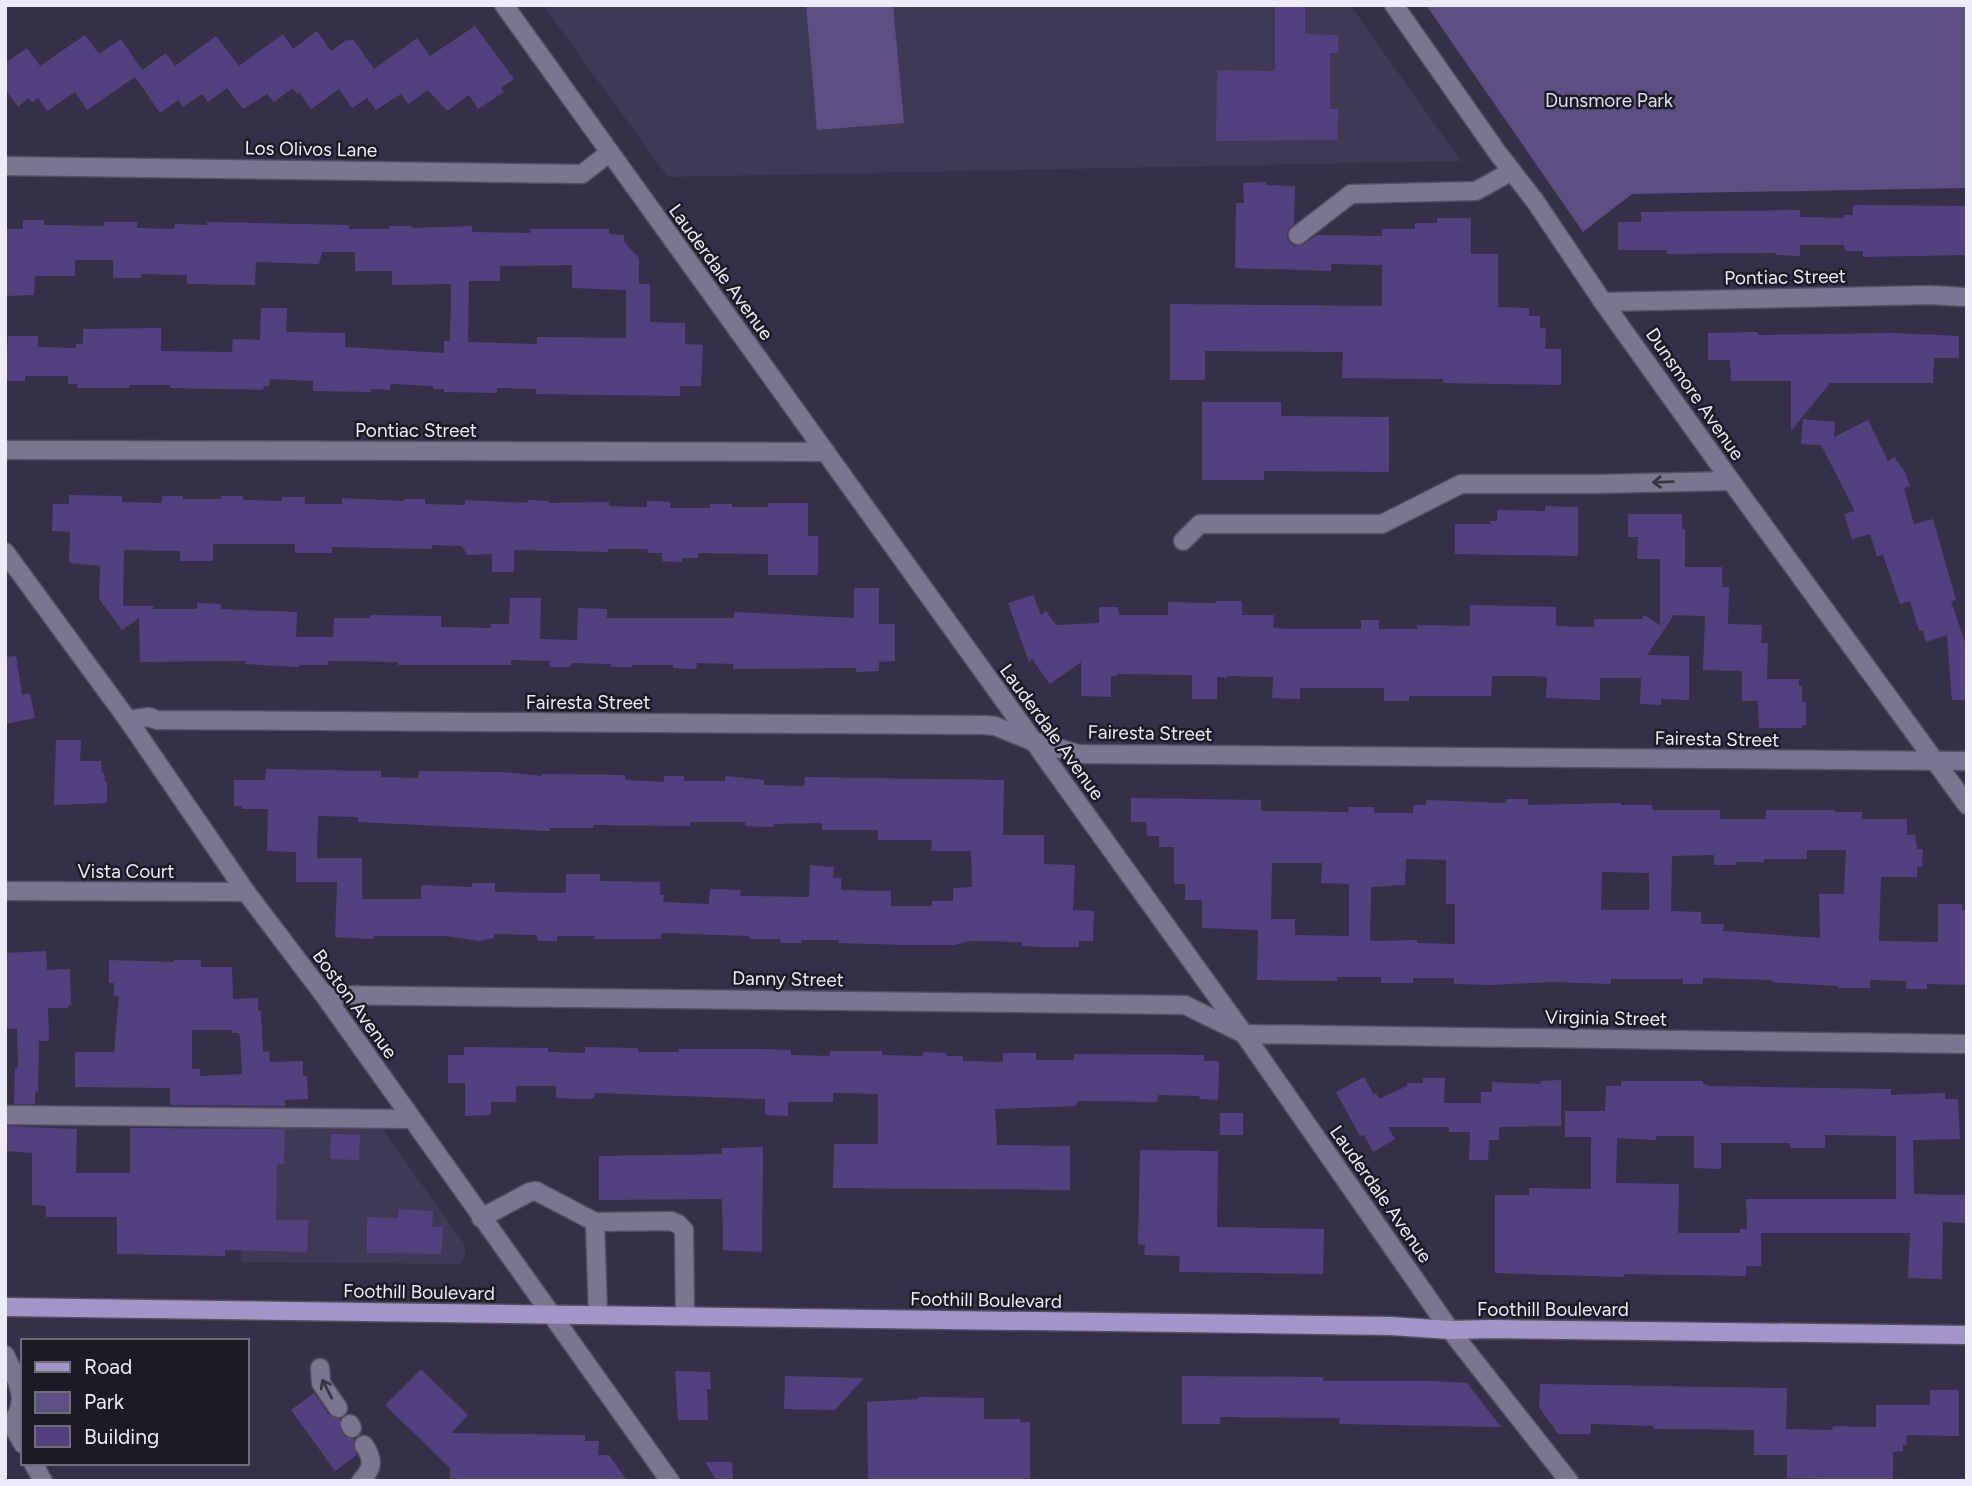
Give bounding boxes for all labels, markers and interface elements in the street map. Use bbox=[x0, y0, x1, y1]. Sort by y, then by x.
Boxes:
park label: Dunsmore Park bbox=[1545, 89, 1674, 112]
street label: Los Olivos Lane bbox=[245, 136, 377, 162]
street label: Lauderdale Avenue bbox=[664, 200, 778, 344]
street label: Pontiac Street bbox=[1724, 264, 1846, 290]
street label: Dunsmore Avenue bbox=[1641, 323, 1749, 465]
street label: Pontiac Street bbox=[355, 419, 477, 442]
one-way arrow bbox=[1651, 476, 1674, 489]
street label: Lauderdale Avenue bbox=[995, 660, 1109, 804]
street label: Fairesta Street bbox=[526, 691, 650, 714]
street label: Fairesta Street bbox=[1087, 720, 1213, 746]
street label: Fairesta Street bbox=[1654, 726, 1780, 752]
street label: Vista Court bbox=[78, 860, 174, 883]
street label: Boston Avenue bbox=[308, 945, 402, 1063]
street label: Danny Street bbox=[732, 967, 844, 991]
street label: Virginia Street bbox=[1545, 1005, 1667, 1031]
street label: Lauderdale Avenue bbox=[1325, 1121, 1437, 1267]
street label: Foothill Boulevard bbox=[343, 1279, 495, 1305]
street label: Foothill Boulevard bbox=[910, 1287, 1062, 1313]
street label: Foothill Boulevard bbox=[1477, 1298, 1629, 1321]
legend bbox=[21, 1339, 248, 1465]
text: Road bbox=[84, 1354, 132, 1379]
one-way arrow bbox=[319, 1379, 333, 1400]
text: Park bbox=[84, 1389, 125, 1414]
text: Building bbox=[84, 1424, 159, 1449]

